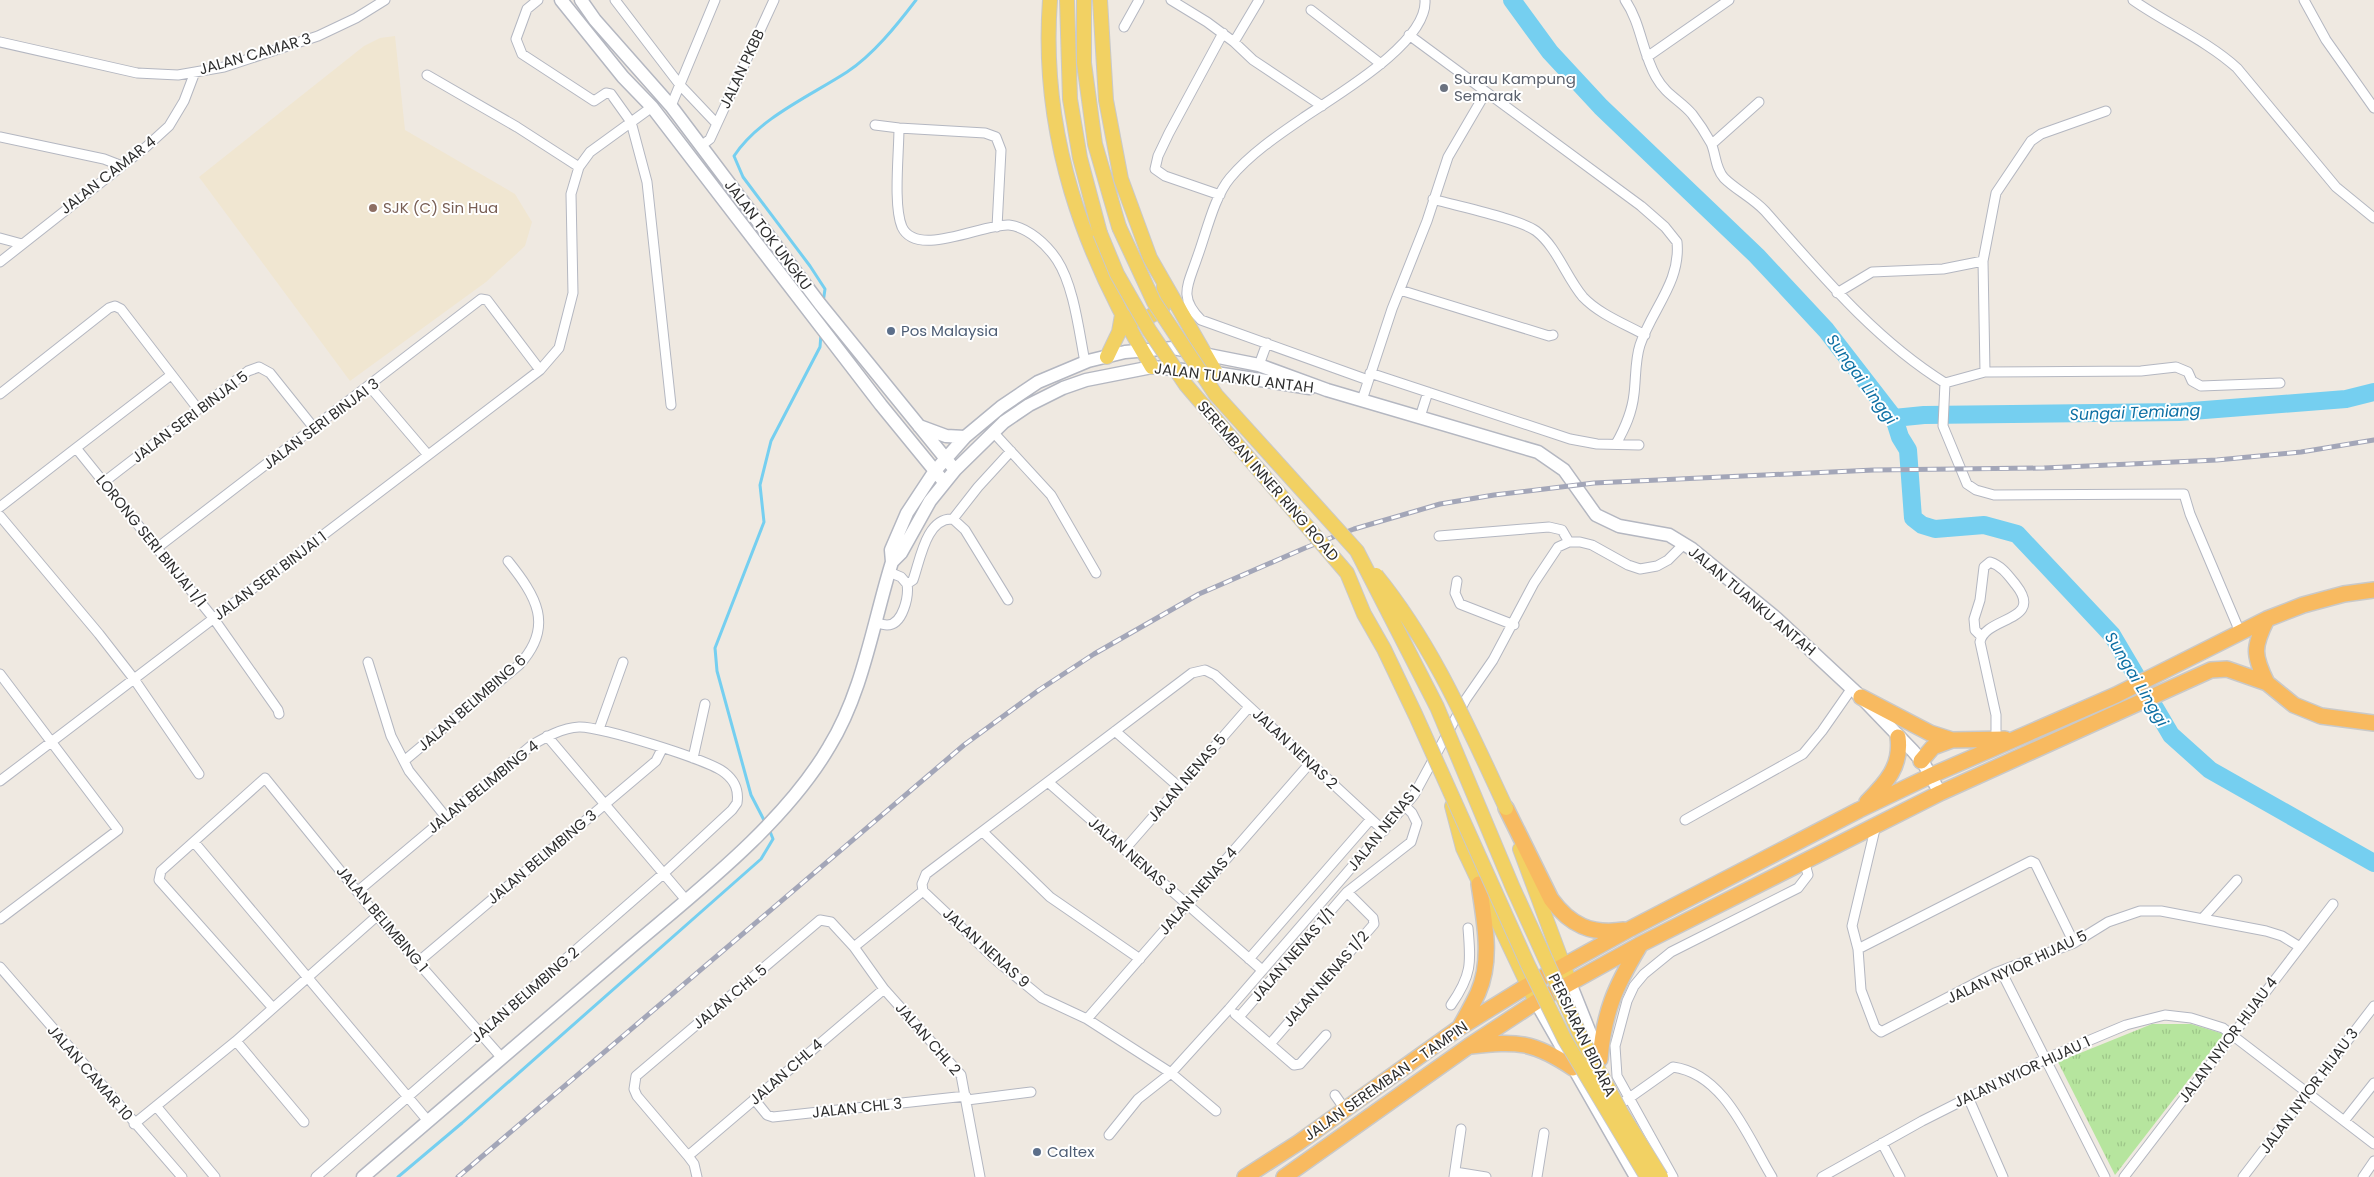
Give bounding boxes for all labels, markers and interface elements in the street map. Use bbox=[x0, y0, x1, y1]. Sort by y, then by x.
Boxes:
street label: JALAN PKBB bbox=[714, 26, 769, 112]
street label: JALAN CAMAR 3 bbox=[196, 27, 313, 80]
place label: Surau Kampung Semarak bbox=[1454, 68, 1576, 106]
marker: Surau Kampung Semarak bbox=[1438, 82, 1450, 94]
street label: JALAN CAMAR 4 bbox=[55, 130, 160, 219]
street label: JALAN TOK UNGKU bbox=[720, 175, 817, 294]
place label: SJK (C) Sin Hua bbox=[383, 197, 498, 218]
marker: SJK (C) Sin Hua bbox=[367, 202, 379, 214]
place label: Pos Malaysia bbox=[901, 320, 998, 341]
marker: Pos Malaysia bbox=[885, 325, 897, 337]
water label: Sungai Linggi bbox=[1821, 329, 1903, 430]
street label: JALAN TUANKU ANTAH bbox=[1153, 357, 1315, 398]
street label: JALAN SERI BINJAI 5 bbox=[127, 366, 252, 467]
street label: JALAN SERI BINJAI 3 bbox=[258, 373, 383, 474]
street label: SEREMBAN INNER RING ROAD bbox=[1193, 396, 1344, 565]
water label: Sungai Temiang bbox=[2069, 399, 2201, 426]
street label: LORONG SERI BINJAI 1/1 bbox=[91, 470, 211, 611]
street label: JALAN SERI BINJAI 1 bbox=[209, 526, 331, 625]
street label: JALAN TUANKU ANTAH bbox=[1684, 541, 1821, 660]
water label: Sungai Linggi bbox=[2099, 628, 2174, 732]
street label: JALAN BELIMBING 6 bbox=[413, 649, 531, 756]
street label: JALAN NENAS 2 bbox=[1248, 704, 1343, 794]
street label: JALAN NENAS 5 bbox=[1143, 729, 1231, 826]
street label: JALAN BELIMBING 4 bbox=[423, 735, 543, 838]
street label: JALAN NENAS 1 bbox=[1342, 780, 1425, 875]
street label: JALAN BELIMBING 3 bbox=[482, 805, 601, 909]
street label: JALAN NENAS 3 bbox=[1084, 812, 1181, 900]
street label: JALAN NENAS 4 bbox=[1154, 842, 1242, 939]
street label: JALAN BELIMBING 1 bbox=[332, 861, 433, 976]
street label: JALAN NENAS 9 bbox=[938, 903, 1034, 992]
street label: JALAN NENAS 1/1 bbox=[1246, 903, 1339, 1006]
street label: JALAN NYIOR HIJAU 5 bbox=[1943, 925, 2090, 1008]
street label: JALAN NENAS 1/2 bbox=[1278, 926, 1373, 1031]
street label: JALAN BELIMBING 2 bbox=[466, 942, 583, 1047]
street label: JALAN CHL 5 bbox=[688, 959, 771, 1034]
street label: PERSIARAN BIDARA bbox=[1543, 970, 1621, 1100]
street label: JALAN NYIOR HIJAU 4 bbox=[2173, 972, 2282, 1107]
street label: JALAN CHL 2 bbox=[891, 998, 966, 1080]
street label: JALAN SEREMBAN - TAMPIN bbox=[1300, 1016, 1472, 1145]
street label: JALAN CAMAR 10 bbox=[43, 1020, 138, 1125]
street label: JALAN NYIOR HIJAU 3 bbox=[2254, 1024, 2363, 1158]
street label: JALAN NYIOR HIJAU 1 bbox=[1950, 1031, 2093, 1112]
street label: JALAN CHL 4 bbox=[744, 1034, 827, 1109]
street label: JALAN CHL 3 bbox=[811, 1092, 903, 1123]
place label: Caltex bbox=[1047, 1141, 1094, 1162]
marker: Caltex bbox=[1031, 1146, 1043, 1158]

